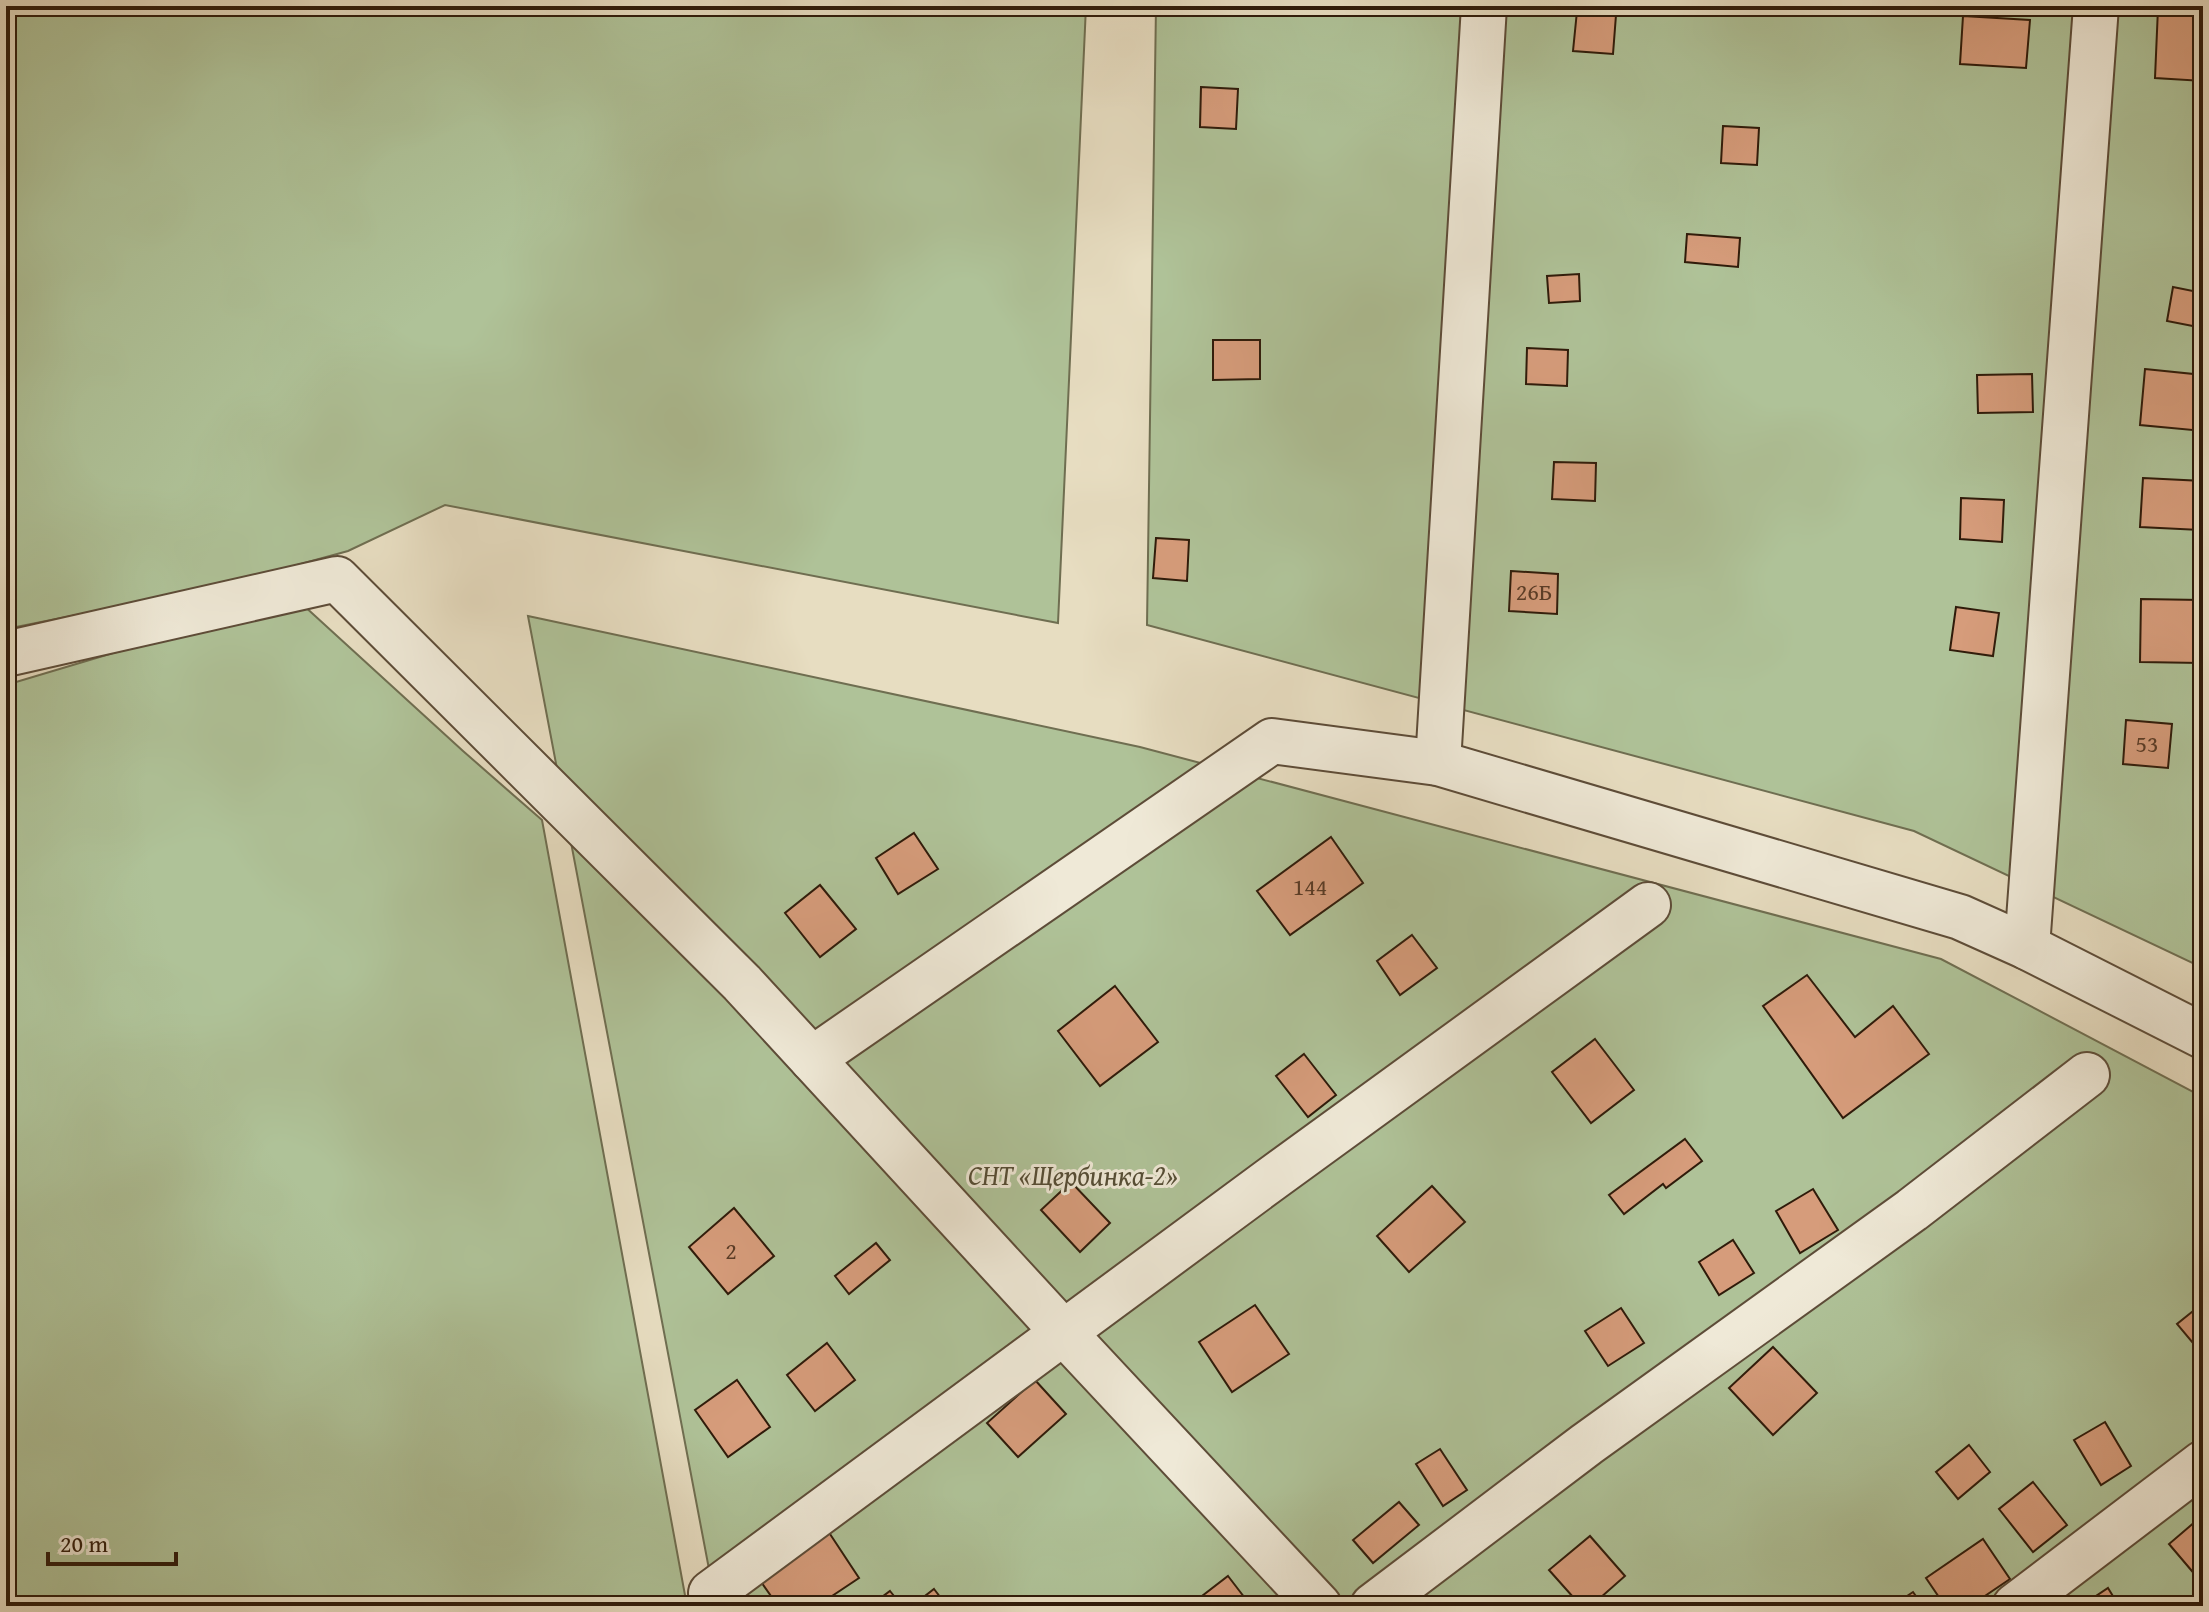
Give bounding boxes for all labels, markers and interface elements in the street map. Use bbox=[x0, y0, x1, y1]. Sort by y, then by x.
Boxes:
house number: 26Б bbox=[1516, 574, 1552, 609]
house number: 53 bbox=[2135, 726, 2159, 761]
house number: 144 bbox=[1293, 869, 1327, 904]
park label: СНТ «Щербинка-2» bbox=[968, 1154, 1178, 1195]
house number: 2 bbox=[725, 1233, 737, 1268]
scale bar bbox=[48, 1516, 176, 1566]
text: 20 m bbox=[60, 1526, 108, 1561]

